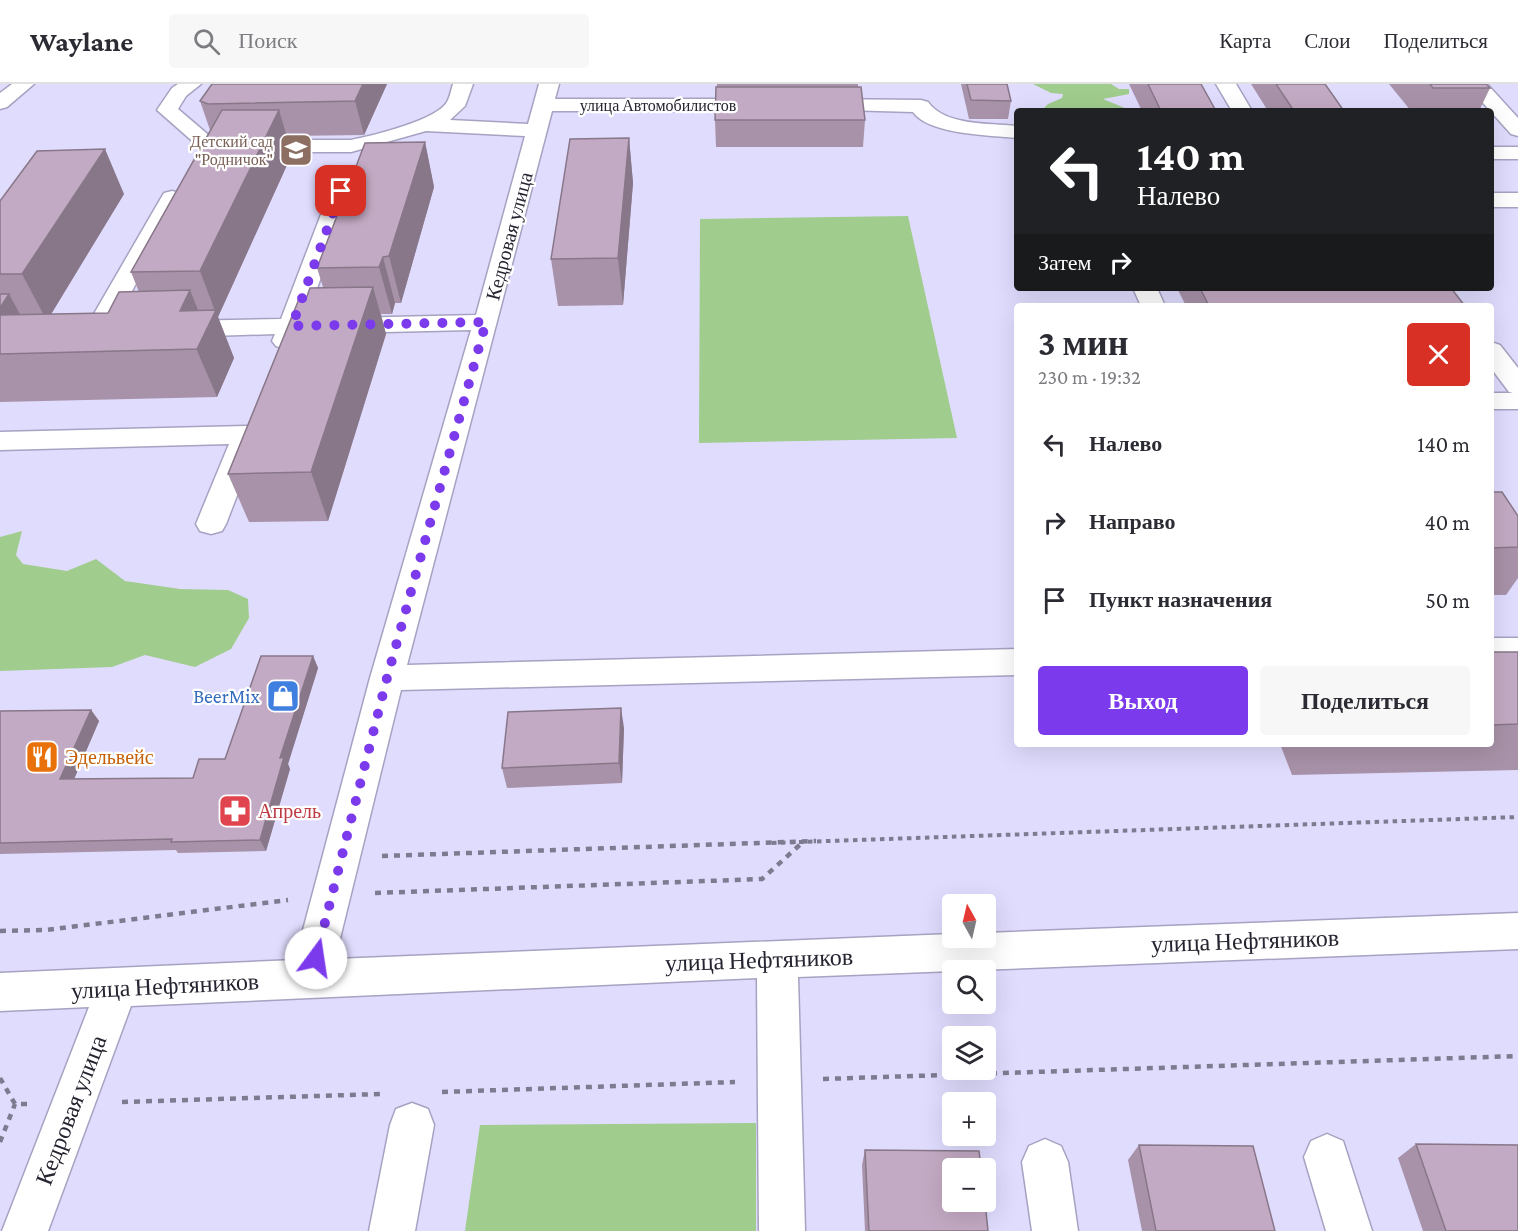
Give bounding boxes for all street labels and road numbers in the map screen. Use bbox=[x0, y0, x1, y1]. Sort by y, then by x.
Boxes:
street label: улица Автомобилистов bbox=[580, 97, 737, 115]
street label: Кедровая улица bbox=[481, 169, 538, 303]
street label: улица Нефтяников bbox=[1150, 924, 1340, 957]
street label: улица Нефтяников bbox=[664, 943, 854, 976]
street label: улица Нефтяников bbox=[70, 967, 260, 1004]
street label: Кедровая улица bbox=[30, 1031, 112, 1188]

